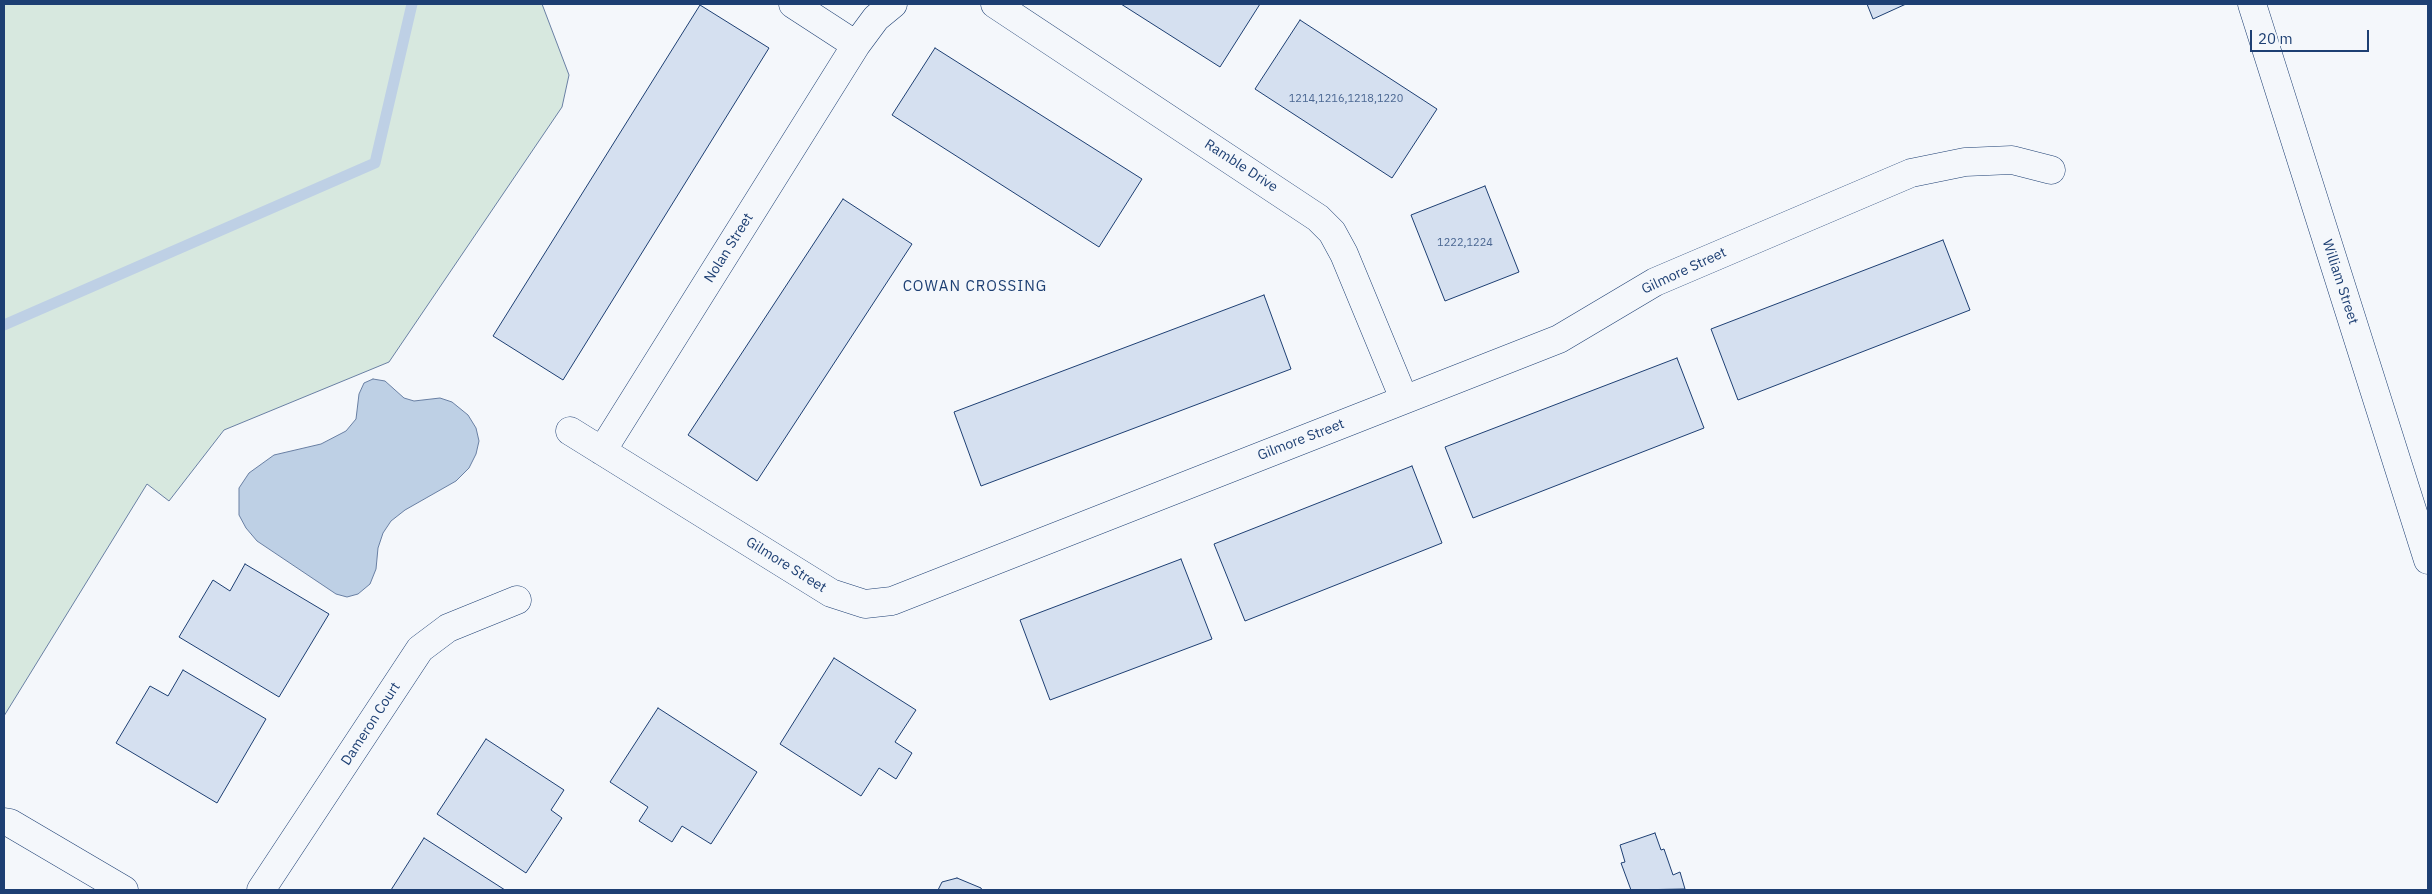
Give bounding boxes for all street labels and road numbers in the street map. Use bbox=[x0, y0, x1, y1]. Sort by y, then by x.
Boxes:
street label: Ramble Drive bbox=[1201, 136, 1281, 196]
street label: Nolan Street bbox=[701, 210, 757, 286]
street label: William Street bbox=[2318, 237, 2362, 327]
street label: Gilmore Street bbox=[1639, 244, 1729, 298]
street label: Gilmore Street bbox=[1255, 416, 1347, 464]
street label: Gilmore Street bbox=[743, 534, 829, 596]
street label: Dameron Court bbox=[338, 679, 404, 769]

